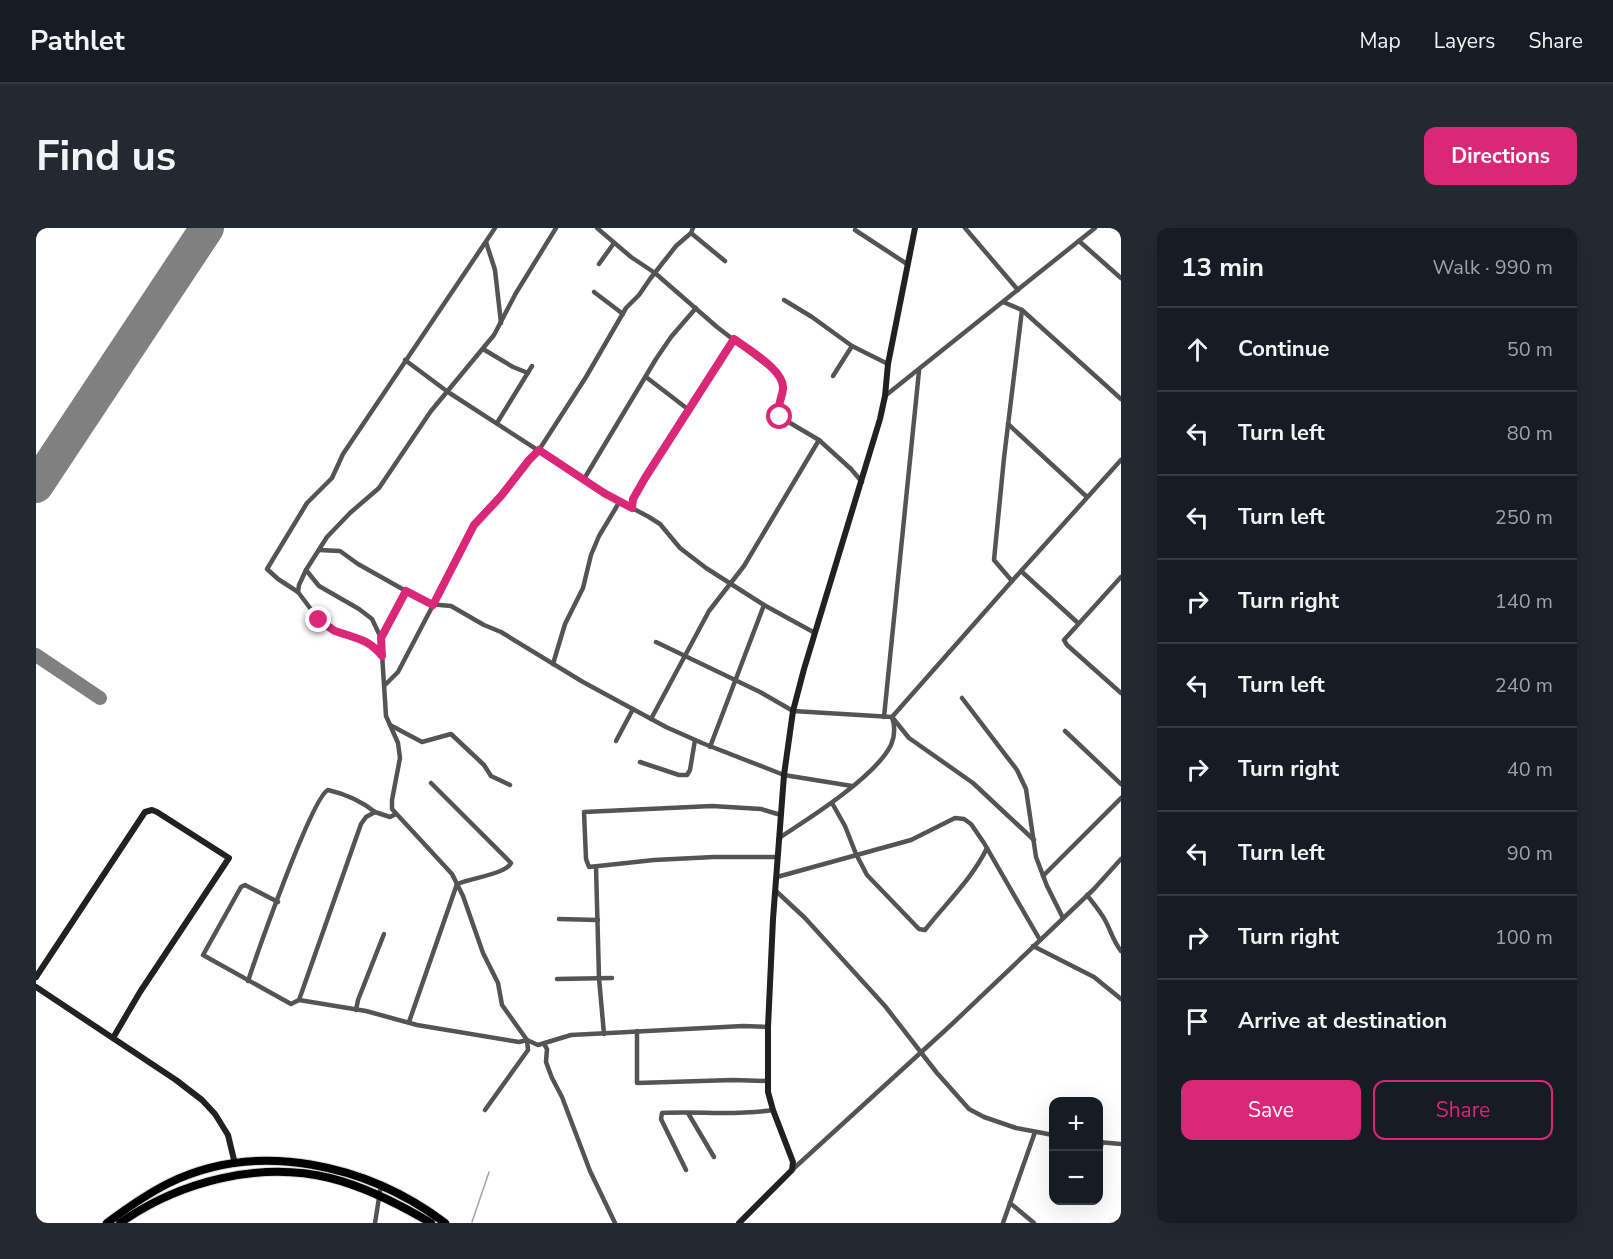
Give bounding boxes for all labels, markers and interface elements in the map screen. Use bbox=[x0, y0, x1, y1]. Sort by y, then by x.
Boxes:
text: Pathlet bbox=[30, 22, 125, 60]
text: Map bbox=[1359, 27, 1401, 55]
text: Layers bbox=[1434, 27, 1495, 55]
text: Share bbox=[1528, 27, 1583, 55]
button: Directions bbox=[1424, 127, 1577, 185]
text: Find us bbox=[36, 128, 176, 185]
text: 13 min bbox=[1181, 250, 1264, 285]
text: Walk · 990 m bbox=[1433, 254, 1553, 281]
icon: ahead bbox=[1181, 333, 1214, 366]
text: Continue bbox=[1238, 334, 1329, 364]
text: 50 m bbox=[1507, 336, 1553, 363]
route start bbox=[766, 403, 792, 429]
icon: left bbox=[1181, 417, 1214, 450]
text: Turn left bbox=[1238, 418, 1325, 448]
text: 80 m bbox=[1507, 420, 1553, 447]
icon: left bbox=[1181, 501, 1214, 534]
text: Turn left bbox=[1238, 502, 1325, 532]
text: 250 m bbox=[1495, 504, 1553, 531]
icon: right bbox=[1181, 585, 1214, 618]
text: Turn right bbox=[1238, 586, 1339, 616]
text: 140 m bbox=[1495, 588, 1553, 615]
route end bbox=[305, 606, 331, 632]
icon: left bbox=[1181, 669, 1214, 702]
text: Turn left bbox=[1238, 670, 1325, 700]
text: 240 m bbox=[1495, 672, 1553, 699]
icon: right bbox=[1181, 753, 1214, 786]
text: Turn right bbox=[1238, 754, 1339, 784]
text: 40 m bbox=[1507, 756, 1553, 783]
icon: left bbox=[1181, 837, 1214, 870]
text: Turn left bbox=[1238, 838, 1325, 868]
text: 90 m bbox=[1507, 840, 1553, 867]
icon: right bbox=[1181, 921, 1214, 954]
text: Turn right bbox=[1238, 922, 1339, 952]
text: 100 m bbox=[1495, 924, 1553, 951]
icon: arrive bbox=[1181, 1005, 1214, 1038]
text: Arrive at destination bbox=[1238, 1006, 1447, 1036]
button: Save bbox=[1181, 1080, 1361, 1140]
button: Share bbox=[1373, 1080, 1553, 1140]
map controls bbox=[1049, 1097, 1103, 1205]
button: + bbox=[1049, 1097, 1103, 1151]
button: − bbox=[1049, 1151, 1103, 1205]

